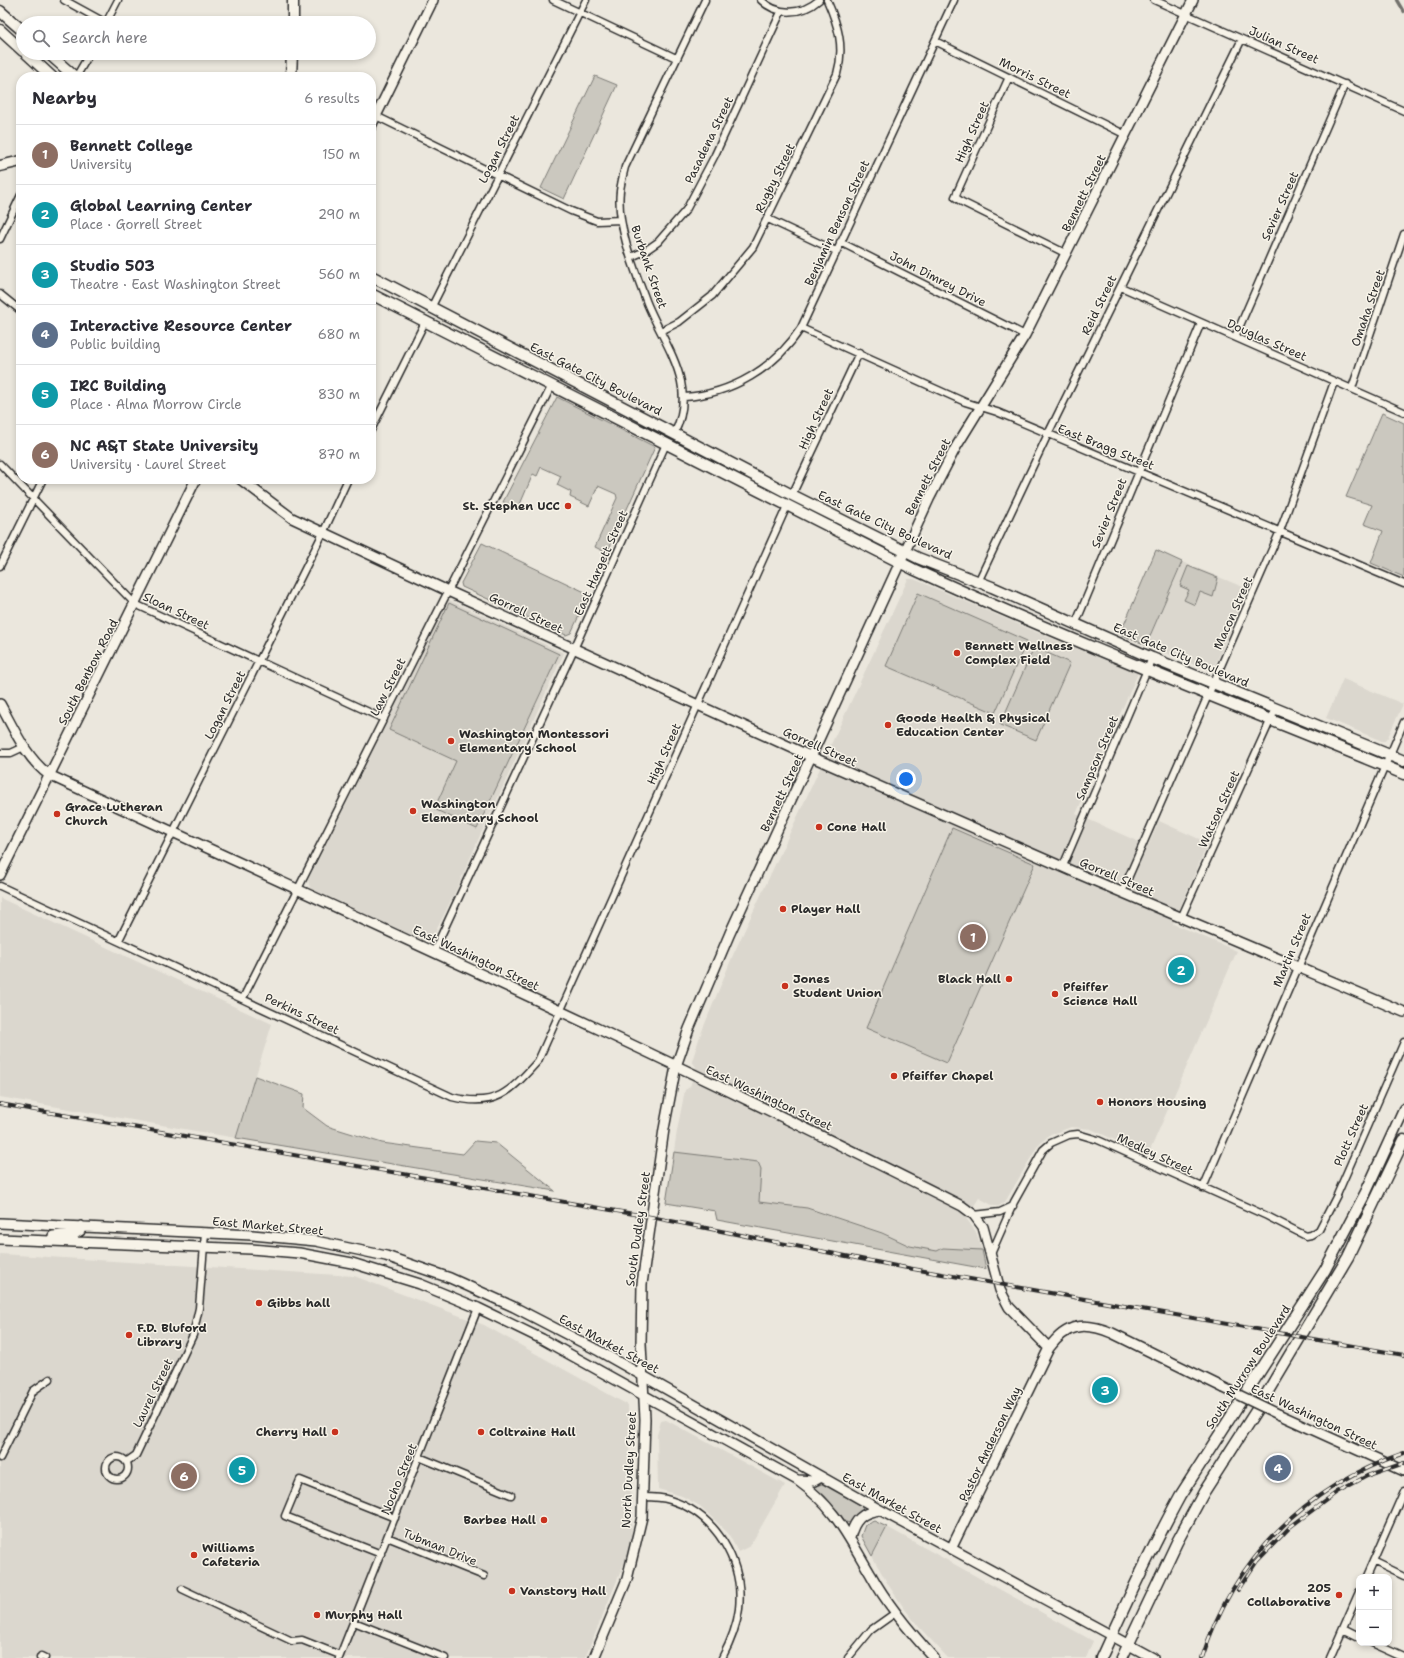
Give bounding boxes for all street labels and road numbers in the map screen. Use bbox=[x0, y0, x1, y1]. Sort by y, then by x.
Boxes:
street label: Julian Street bbox=[1246, 22, 1322, 68]
street label: Morris Street bbox=[997, 54, 1073, 102]
street label: Pasadena Street bbox=[681, 94, 737, 186]
street label: High Street bbox=[951, 99, 993, 165]
street label: Logan Street bbox=[475, 112, 523, 186]
street label: Rugby Street bbox=[751, 141, 799, 215]
street label: Bennett Street bbox=[1058, 151, 1110, 235]
street label: Benjamin Benson Street bbox=[801, 157, 873, 289]
street label: Sevier Street bbox=[1258, 169, 1302, 243]
street label: Burbank Street bbox=[627, 223, 671, 311]
street label: John Dimrey Drive bbox=[887, 248, 989, 310]
street label: Omaha Street bbox=[1347, 267, 1389, 349]
street label: Reid Street bbox=[1078, 272, 1120, 338]
street label: Douglas Street bbox=[1225, 315, 1309, 365]
street label: East Gate City Boulevard bbox=[527, 339, 665, 419]
street label: High Street bbox=[795, 386, 837, 452]
street label: East Bragg Street bbox=[1055, 420, 1157, 474]
street label: Bennett Street bbox=[902, 436, 954, 518]
street label: Sevier Street bbox=[1088, 476, 1130, 550]
street label: East Gate City Boulevard bbox=[815, 487, 955, 563]
street label: East Hargett Street bbox=[570, 507, 632, 619]
street label: Macon Street bbox=[1210, 574, 1256, 652]
street label: Sloan Street bbox=[140, 589, 212, 633]
street label: Gorrell Street bbox=[486, 589, 566, 637]
street label: South Benbow Road bbox=[54, 616, 122, 728]
street label: East Gate City Boulevard bbox=[1111, 619, 1252, 691]
street label: Law Street bbox=[366, 655, 410, 719]
street label: Logan Street bbox=[201, 668, 249, 742]
street label: Sampson Street bbox=[1072, 713, 1122, 803]
street label: High Street bbox=[643, 721, 685, 787]
street label: Gorrell Street bbox=[780, 723, 860, 771]
street label: Bennett Street bbox=[757, 751, 807, 835]
street label: Watson Street bbox=[1195, 768, 1243, 850]
street label: Gorrell Street bbox=[1077, 854, 1157, 900]
street label: Martin Street bbox=[1269, 911, 1315, 989]
street label: East Washington Street bbox=[410, 922, 542, 994]
street label: Perkins Street bbox=[262, 990, 342, 1038]
street label: East Washington Street bbox=[703, 1062, 835, 1134]
street label: Plott Street bbox=[1330, 1101, 1372, 1169]
street label: Medley Street bbox=[1114, 1129, 1196, 1179]
street label: South Dudley Street bbox=[622, 1170, 654, 1288]
street label: East Market Street bbox=[212, 1213, 324, 1239]
street label: South Murrow Boulevard bbox=[1202, 1301, 1294, 1432]
street label: East Market Street bbox=[556, 1311, 662, 1377]
street label: Laurel Street bbox=[129, 1356, 177, 1430]
street label: East Washington Street bbox=[1248, 1381, 1380, 1453]
street label: Pastor Anderson Way bbox=[955, 1384, 1025, 1504]
street label: North Dudley Street bbox=[618, 1411, 640, 1529]
street label: Nocho Street bbox=[377, 1441, 421, 1517]
street label: East Market Street bbox=[839, 1469, 945, 1537]
street label: Tubman Drive bbox=[401, 1525, 480, 1569]

